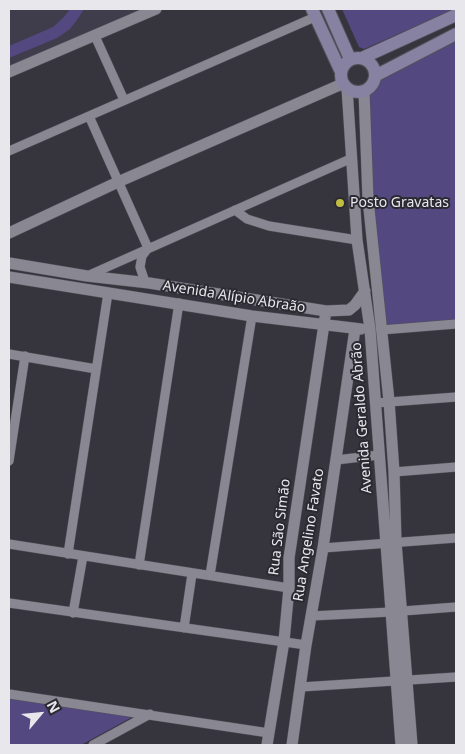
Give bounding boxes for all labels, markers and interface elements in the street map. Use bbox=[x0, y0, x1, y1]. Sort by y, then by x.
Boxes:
place label: Posto Gravatas bbox=[350, 195, 449, 211]
marker: Posto Gravatas bbox=[334, 197, 346, 209]
street label: Avenida Alípio Abraão bbox=[162, 277, 306, 317]
street label: Avenida Geraldo Abrão bbox=[348, 342, 376, 494]
street label: Rua Angelino Favato bbox=[290, 467, 328, 603]
street label: Rua São Simão bbox=[266, 478, 294, 576]
north arrow bbox=[15, 689, 65, 739]
text: N bbox=[43, 697, 65, 716]

